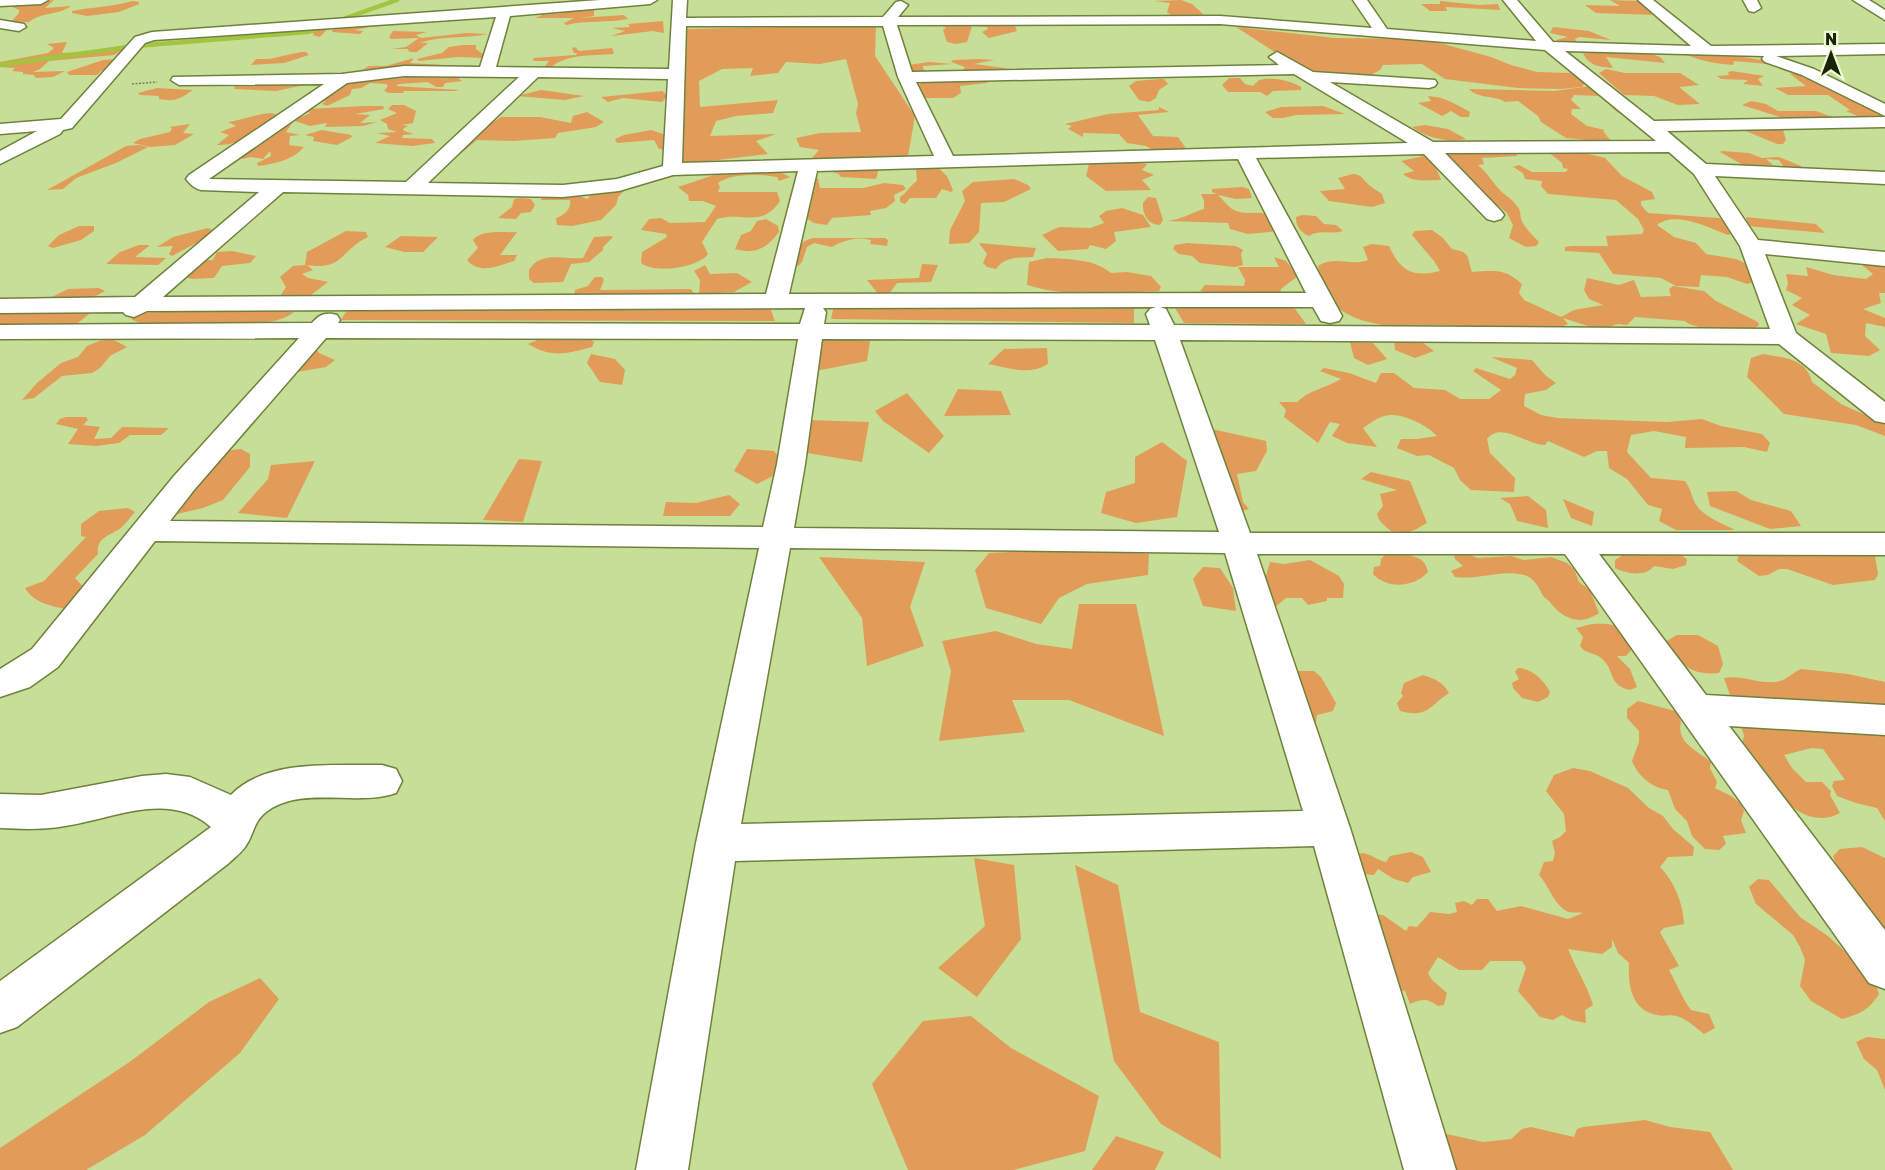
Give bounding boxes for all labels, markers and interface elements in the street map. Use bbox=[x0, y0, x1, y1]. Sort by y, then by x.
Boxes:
north arrow bbox=[1801, 24, 1861, 84]
text: N bbox=[1825, 29, 1837, 49]

